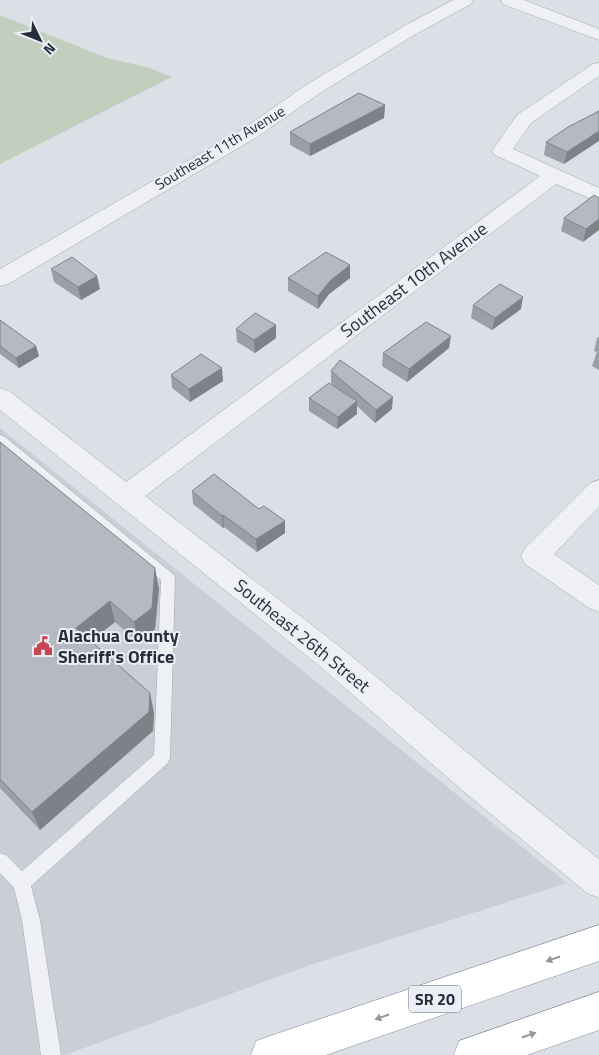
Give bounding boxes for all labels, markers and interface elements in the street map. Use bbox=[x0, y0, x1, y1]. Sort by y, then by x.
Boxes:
north arrow bbox=[15, 15, 65, 65]
text: N bbox=[39, 38, 61, 60]
street label: Southeast 11th Avenue bbox=[150, 100, 289, 196]
street label: Southeast 10th Avenue bbox=[335, 215, 493, 344]
street label: Southeast 26th Street bbox=[229, 572, 377, 699]
place label: Alachua County Sheriff's Office bbox=[58, 622, 179, 670]
public building icon: Alachua County Sheriff's Office bbox=[32, 635, 54, 657]
one-way arrow bbox=[545, 955, 560, 963]
road number: SR 20 bbox=[409, 986, 461, 1012]
one-way arrow bbox=[375, 1014, 390, 1021]
one-way arrow bbox=[522, 1031, 537, 1039]

